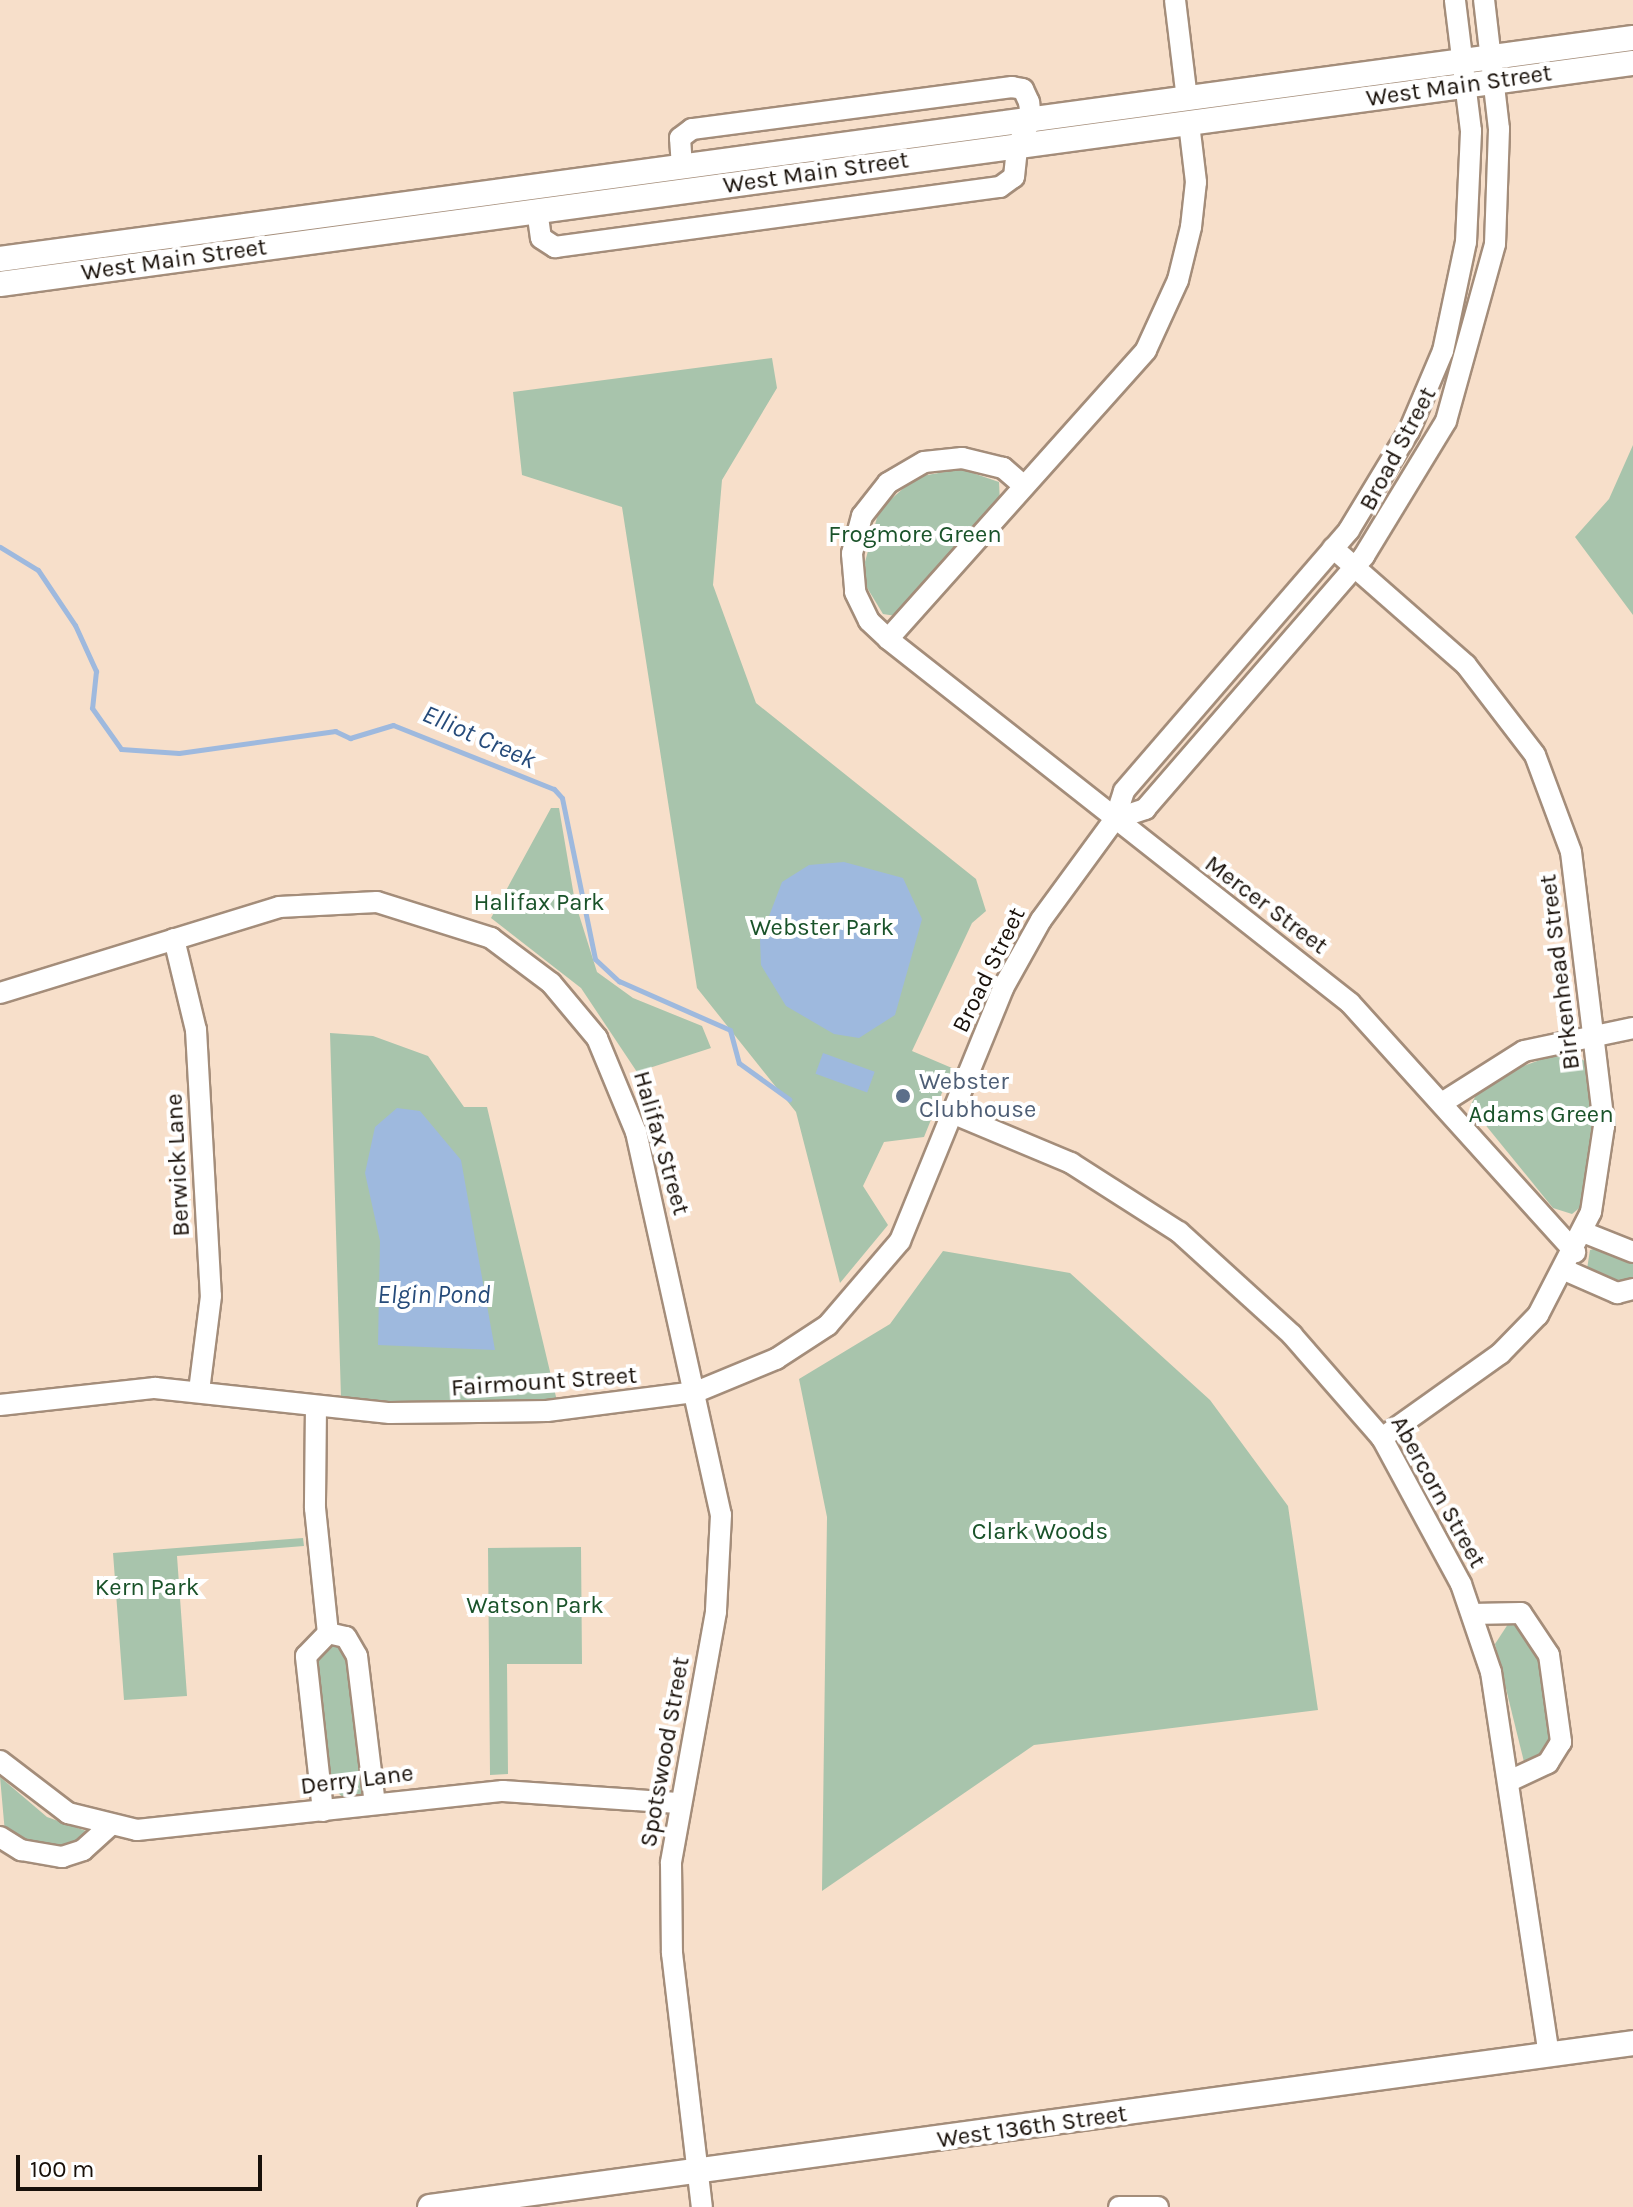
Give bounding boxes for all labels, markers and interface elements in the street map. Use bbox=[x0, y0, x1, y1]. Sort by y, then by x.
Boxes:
street label: West Main Street bbox=[1364, 59, 1554, 113]
street label: West Main Street bbox=[721, 146, 911, 200]
street label: West Main Street bbox=[79, 233, 269, 287]
street label: Broad Street bbox=[1353, 382, 1443, 516]
park label: Frogmore Green bbox=[828, 521, 1002, 549]
water label: Elliot Creek bbox=[417, 698, 541, 776]
street label: Mercer Street bbox=[1199, 849, 1333, 961]
street label: Birkenhead Street bbox=[1534, 873, 1586, 1071]
park label: Halifax Park bbox=[473, 889, 605, 917]
street label: Broad Street bbox=[946, 903, 1032, 1037]
park label: Webster Park bbox=[750, 914, 894, 942]
street label: Halifax Street bbox=[627, 1068, 695, 1218]
place label: Webster Clubhouse bbox=[919, 1068, 1036, 1124]
marker: Webster Clubhouse bbox=[894, 1087, 912, 1105]
street label: Berwick Lane bbox=[160, 1093, 196, 1237]
park label: Adams Green bbox=[1468, 1101, 1614, 1129]
water label: Elgin Pond bbox=[377, 1279, 491, 1311]
street label: Fairmount Street bbox=[450, 1361, 638, 1403]
street label: Abercorn Street bbox=[1384, 1411, 1492, 1573]
park label: Clark Woods bbox=[972, 1518, 1108, 1546]
park label: Kern Park bbox=[95, 1574, 199, 1602]
park label: Watson Park bbox=[466, 1592, 604, 1620]
street label: Spotswood Street bbox=[634, 1655, 696, 1849]
street label: Derry Lane bbox=[299, 1759, 415, 1801]
street label: West 136th Street bbox=[935, 2099, 1129, 2155]
scale bar bbox=[20, 2139, 266, 2189]
text: 100 m bbox=[30, 2155, 95, 2183]

